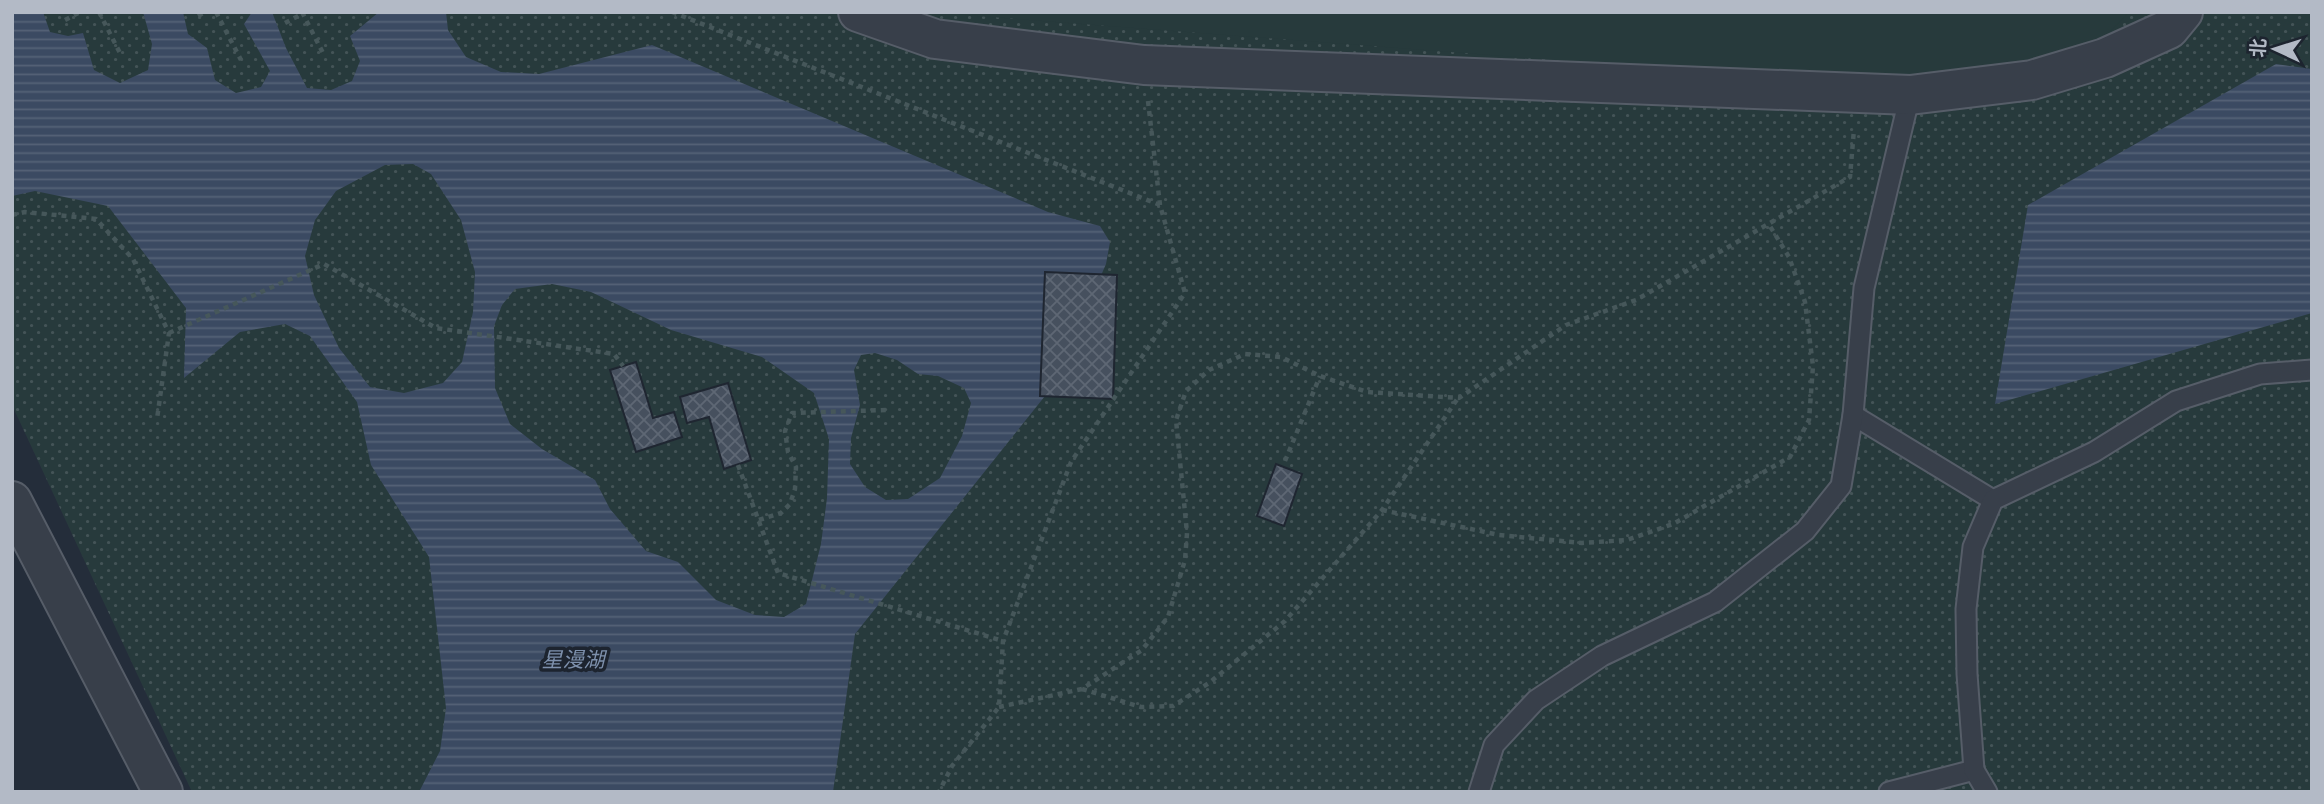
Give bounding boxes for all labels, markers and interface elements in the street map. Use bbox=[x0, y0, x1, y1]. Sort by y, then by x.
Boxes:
north arrow bbox=[2240, 14, 2310, 84]
text: 北 bbox=[2245, 37, 2272, 58]
water label: 星漫湖 bbox=[542, 646, 607, 674]

